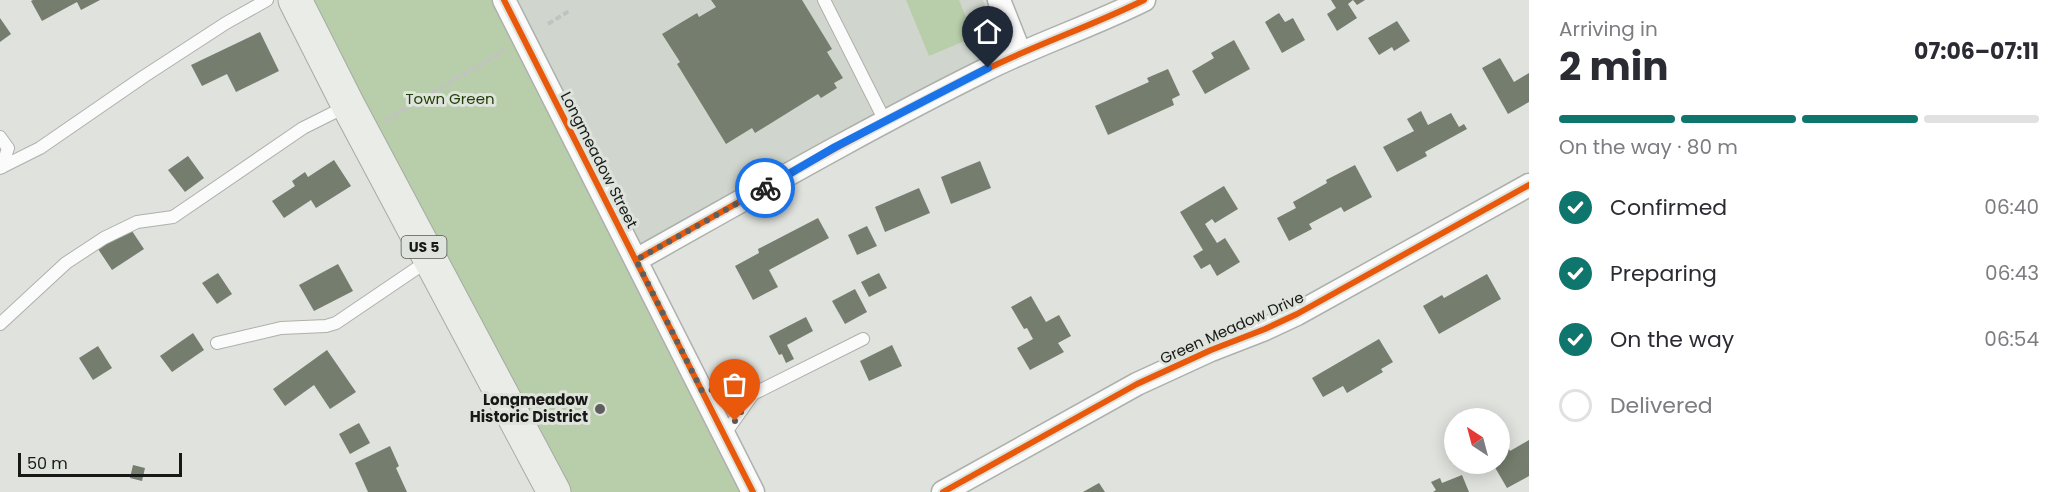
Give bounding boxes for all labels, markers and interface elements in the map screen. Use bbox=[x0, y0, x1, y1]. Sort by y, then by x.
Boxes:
pin bbox=[962, 6, 1013, 68]
icon: home bbox=[971, 15, 1004, 48]
text: Arriving in bbox=[1559, 15, 1658, 43]
text: 07:06–07:11 bbox=[1914, 36, 2039, 67]
text: 2 min bbox=[1559, 39, 1669, 94]
park label: Town Green bbox=[405, 88, 495, 109]
street label: Longmeadow Street bbox=[556, 88, 643, 232]
text: On the way · 80 m bbox=[1559, 133, 1738, 161]
courier bbox=[735, 158, 795, 218]
icon: bike bbox=[749, 172, 782, 205]
icon: check bbox=[1559, 191, 1592, 224]
text: Confirmed bbox=[1610, 192, 1727, 223]
text: 06:40 bbox=[1984, 193, 2039, 221]
road number: US 5 bbox=[402, 236, 446, 258]
icon: check bbox=[1559, 257, 1592, 290]
text: Preparing bbox=[1610, 258, 1717, 289]
text: 06:43 bbox=[1985, 259, 2039, 287]
street label: Green Meadow Drive bbox=[1157, 286, 1307, 369]
icon: check bbox=[1559, 323, 1592, 356]
text: On the way bbox=[1610, 324, 1734, 355]
text: 06:54 bbox=[1984, 325, 2039, 353]
pin bbox=[709, 359, 760, 421]
icon: bag bbox=[718, 368, 751, 401]
place label: Longmeadow Historic District bbox=[470, 389, 588, 427]
text: Delivered bbox=[1610, 390, 1713, 421]
marker: Longmeadow Historic District bbox=[593, 402, 607, 416]
north arrow bbox=[1444, 408, 1510, 474]
map controls bbox=[1444, 408, 1510, 474]
scale bar bbox=[18, 450, 182, 478]
text: 50 m bbox=[27, 452, 68, 475]

